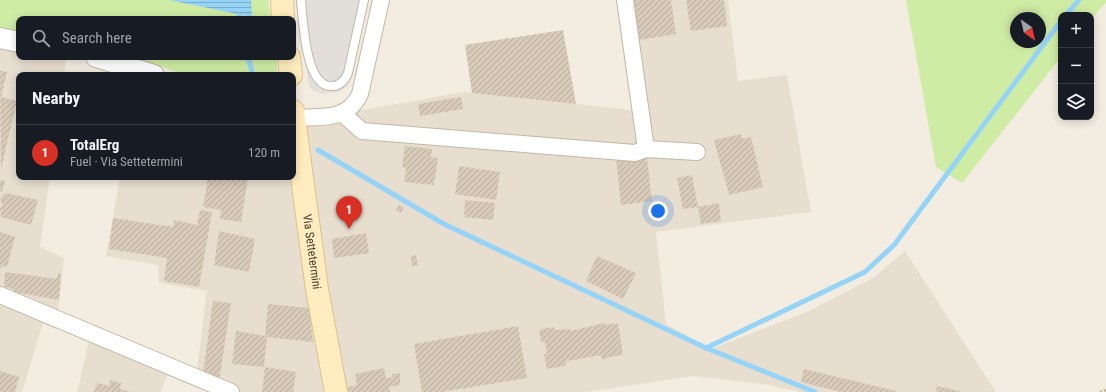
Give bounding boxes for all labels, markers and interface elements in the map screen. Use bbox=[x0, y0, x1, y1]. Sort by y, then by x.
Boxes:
north arrow bbox=[1010, 12, 1046, 48]
map controls bbox=[1058, 12, 1094, 120]
button: + bbox=[1058, 12, 1094, 48]
search box bbox=[16, 16, 296, 60]
icon: search bbox=[30, 27, 52, 49]
text: Search here bbox=[62, 29, 132, 47]
button: − bbox=[1058, 48, 1094, 84]
button: layers bbox=[1058, 84, 1094, 120]
text: Nearby bbox=[32, 88, 80, 108]
text: TotalErg bbox=[70, 136, 119, 154]
text: 1 bbox=[42, 145, 48, 160]
text: 120 m bbox=[248, 145, 280, 160]
text: Fuel · Via Settetermini bbox=[70, 154, 183, 169]
pin: 1 bbox=[336, 196, 362, 229]
your location bbox=[648, 201, 668, 221]
street label: Via Settetermini bbox=[300, 213, 324, 290]

